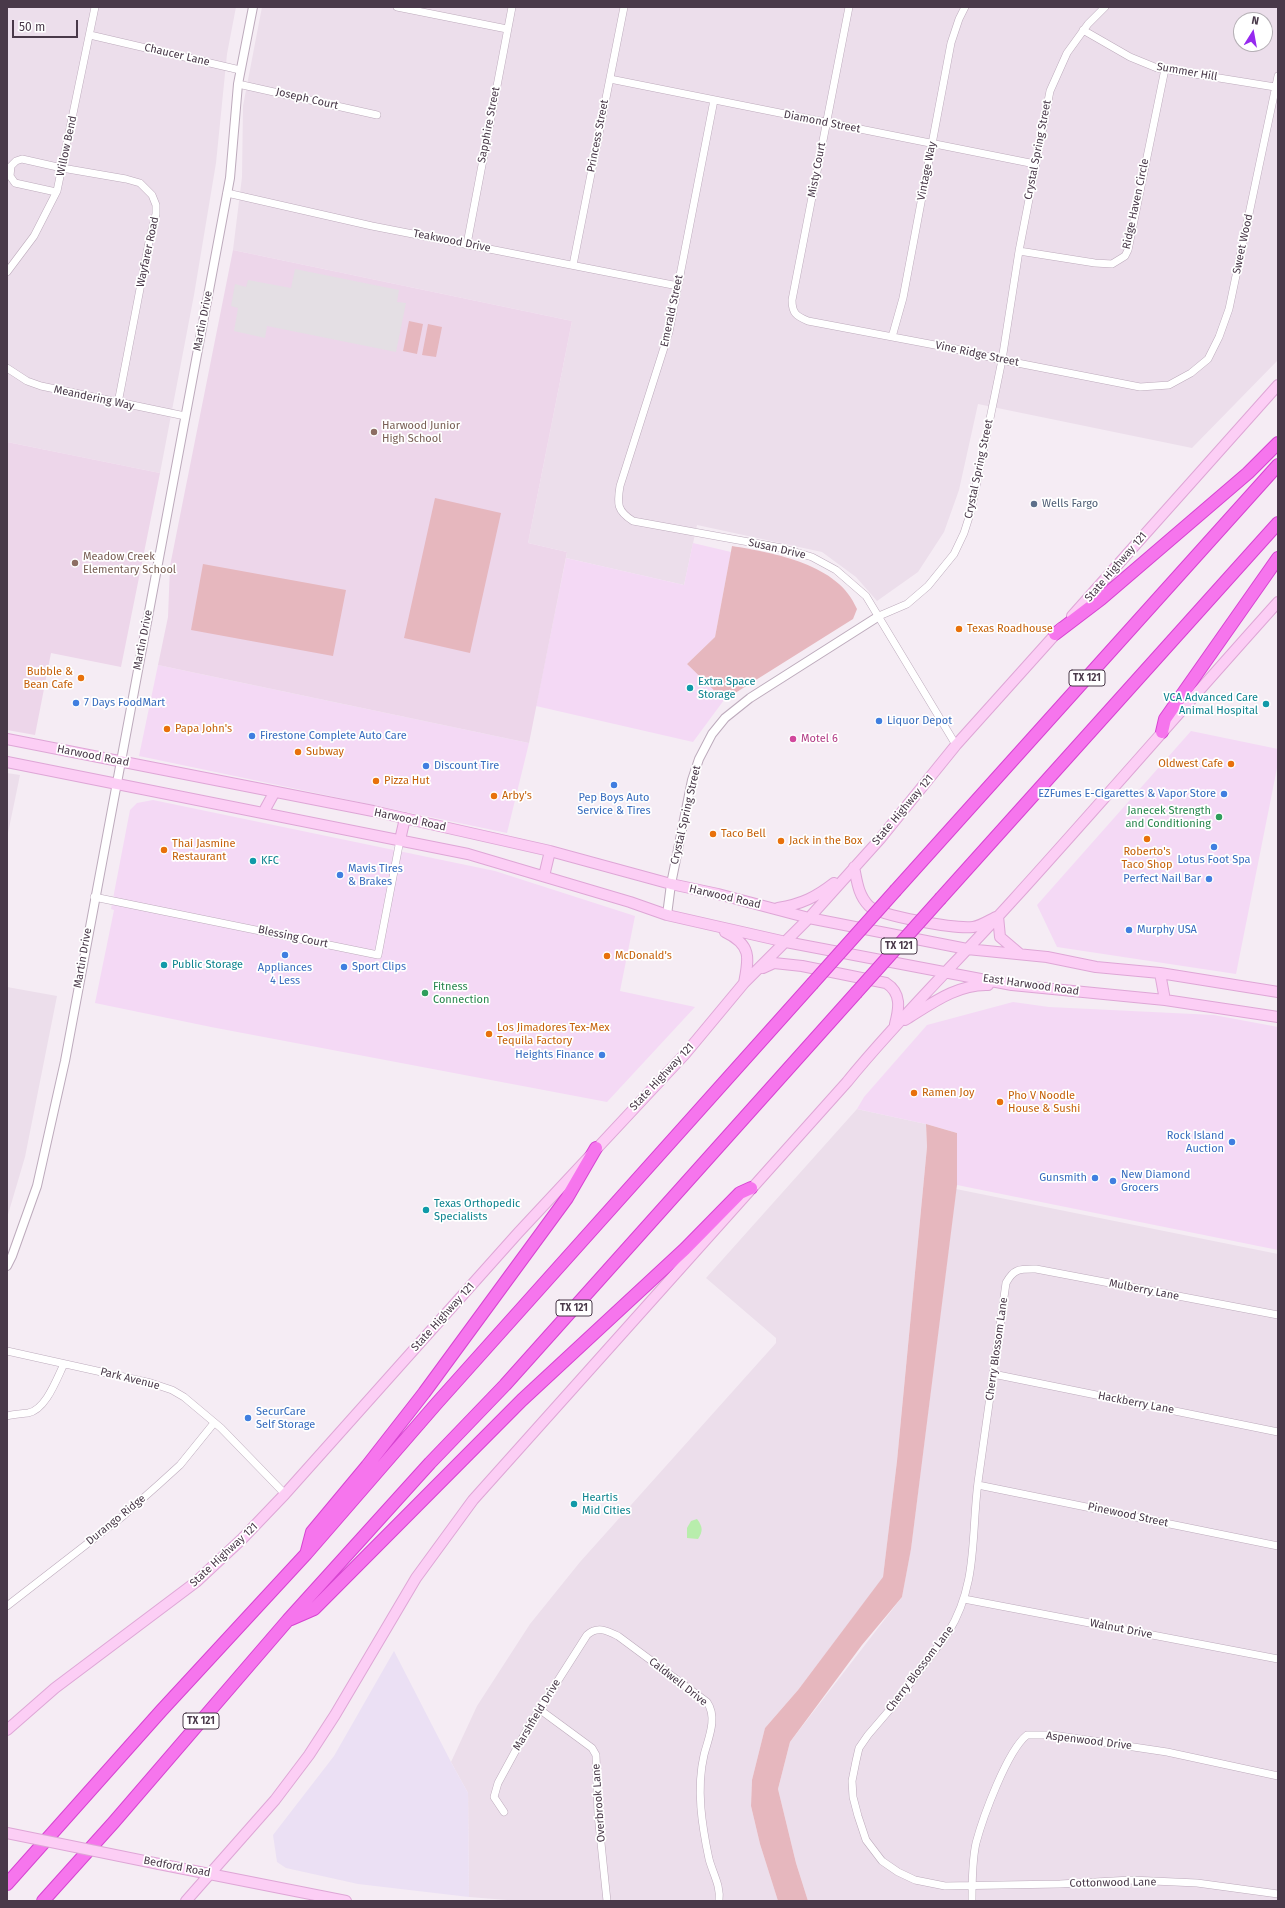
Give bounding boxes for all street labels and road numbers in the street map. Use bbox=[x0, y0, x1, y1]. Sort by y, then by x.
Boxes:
street label: Chaucer Lane bbox=[143, 41, 211, 69]
street label: Summer Hill bbox=[1156, 60, 1218, 84]
street label: Joseph Court bbox=[274, 85, 340, 113]
street label: Sapphire Street bbox=[475, 86, 503, 164]
street label: Princess Street bbox=[584, 98, 612, 174]
street label: Crystal Spring Street bbox=[1022, 99, 1054, 201]
street label: Diamond Street bbox=[783, 108, 861, 136]
street label: Willow Bend bbox=[54, 115, 80, 177]
street label: Vintage Way bbox=[915, 140, 939, 202]
street label: Misty Court bbox=[805, 141, 829, 199]
street label: Ridge Haven Circle bbox=[1120, 157, 1152, 251]
street label: Sweet Wood bbox=[1230, 213, 1256, 275]
street label: Wayfarer Road bbox=[134, 215, 162, 289]
street label: Teakwood Drive bbox=[412, 227, 492, 255]
street label: Emerald Street bbox=[658, 274, 686, 348]
street label: Martin Drive bbox=[191, 290, 215, 352]
street label: Vine Ridge Street bbox=[934, 339, 1020, 369]
street label: Meandering Way bbox=[53, 383, 135, 413]
street label: Crystal Spring Street bbox=[962, 418, 996, 520]
street label: State Highway 121 bbox=[1082, 529, 1150, 605]
street label: Susan Drive bbox=[747, 536, 807, 562]
street label: Martin Drive bbox=[131, 609, 155, 671]
road number: TX 121 bbox=[1069, 670, 1105, 686]
street label: Harwood Road bbox=[56, 743, 130, 769]
street label: Crystal Spring Street bbox=[668, 764, 704, 866]
street label: State Highway 121 bbox=[870, 772, 936, 848]
street label: Harwood Road bbox=[373, 806, 447, 834]
street label: Harwood Road bbox=[688, 882, 762, 912]
street label: Blessing Court bbox=[257, 923, 329, 951]
street label: Martin Drive bbox=[71, 927, 95, 989]
road number: TX 121 bbox=[881, 938, 917, 954]
street label: East Harwood Road bbox=[982, 972, 1080, 998]
street label: State Highway 121 bbox=[627, 1040, 697, 1114]
street label: Mulberry Lane bbox=[1108, 1277, 1180, 1303]
street label: State Highway 121 bbox=[409, 1280, 477, 1354]
street label: Cherry Blossom Lane bbox=[983, 1296, 1011, 1402]
road number: TX 121 bbox=[556, 1300, 592, 1316]
street label: Park Avenue bbox=[99, 1365, 161, 1393]
street label: Hackberry Lane bbox=[1097, 1389, 1175, 1417]
street label: Durango Ridge bbox=[84, 1492, 148, 1548]
street label: Pinewood Street bbox=[1087, 1500, 1169, 1530]
street label: State Highway 121 bbox=[187, 1520, 261, 1590]
street label: Walnut Drive bbox=[1089, 1616, 1153, 1642]
street label: Cherry Blossom Lane bbox=[883, 1623, 957, 1715]
street label: Caldwell Drive bbox=[646, 1655, 710, 1709]
street label: Marshfield Drive bbox=[510, 1677, 564, 1753]
road number: TX 121 bbox=[183, 1713, 219, 1729]
street label: Aspenwood Drive bbox=[1045, 1729, 1133, 1753]
street label: Overbrook Lane bbox=[590, 1763, 608, 1843]
street label: Bedford Road bbox=[142, 1854, 212, 1880]
street label: Cottonwood Lane bbox=[1069, 1876, 1157, 1890]

